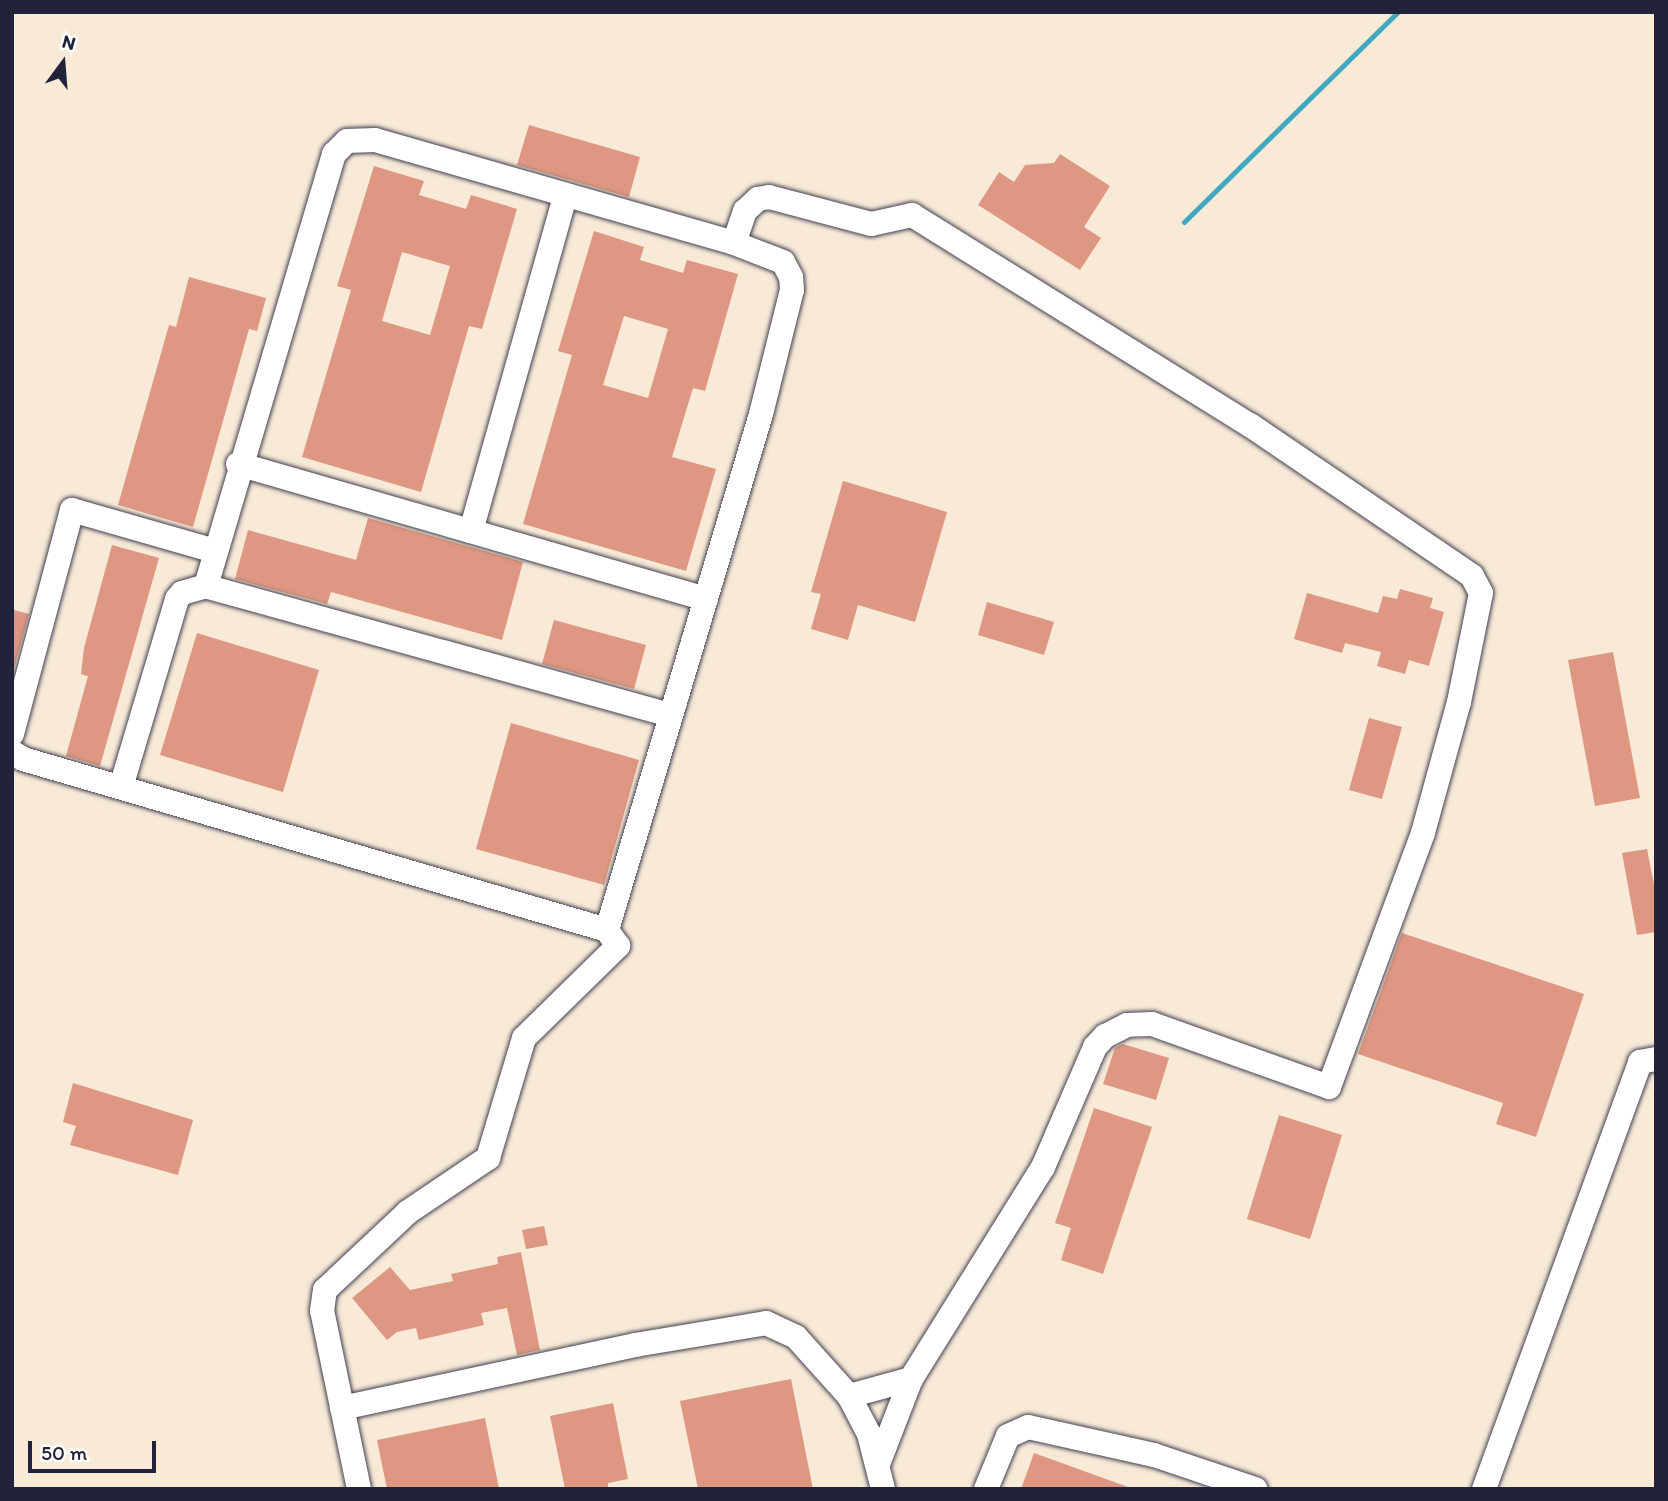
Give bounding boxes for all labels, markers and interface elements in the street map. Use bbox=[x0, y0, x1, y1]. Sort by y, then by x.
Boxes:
north arrow bbox=[28, 28, 98, 98]
text: N bbox=[60, 30, 78, 55]
scale bar bbox=[32, 1428, 159, 1472]
text: 50 m bbox=[41, 1440, 87, 1465]

